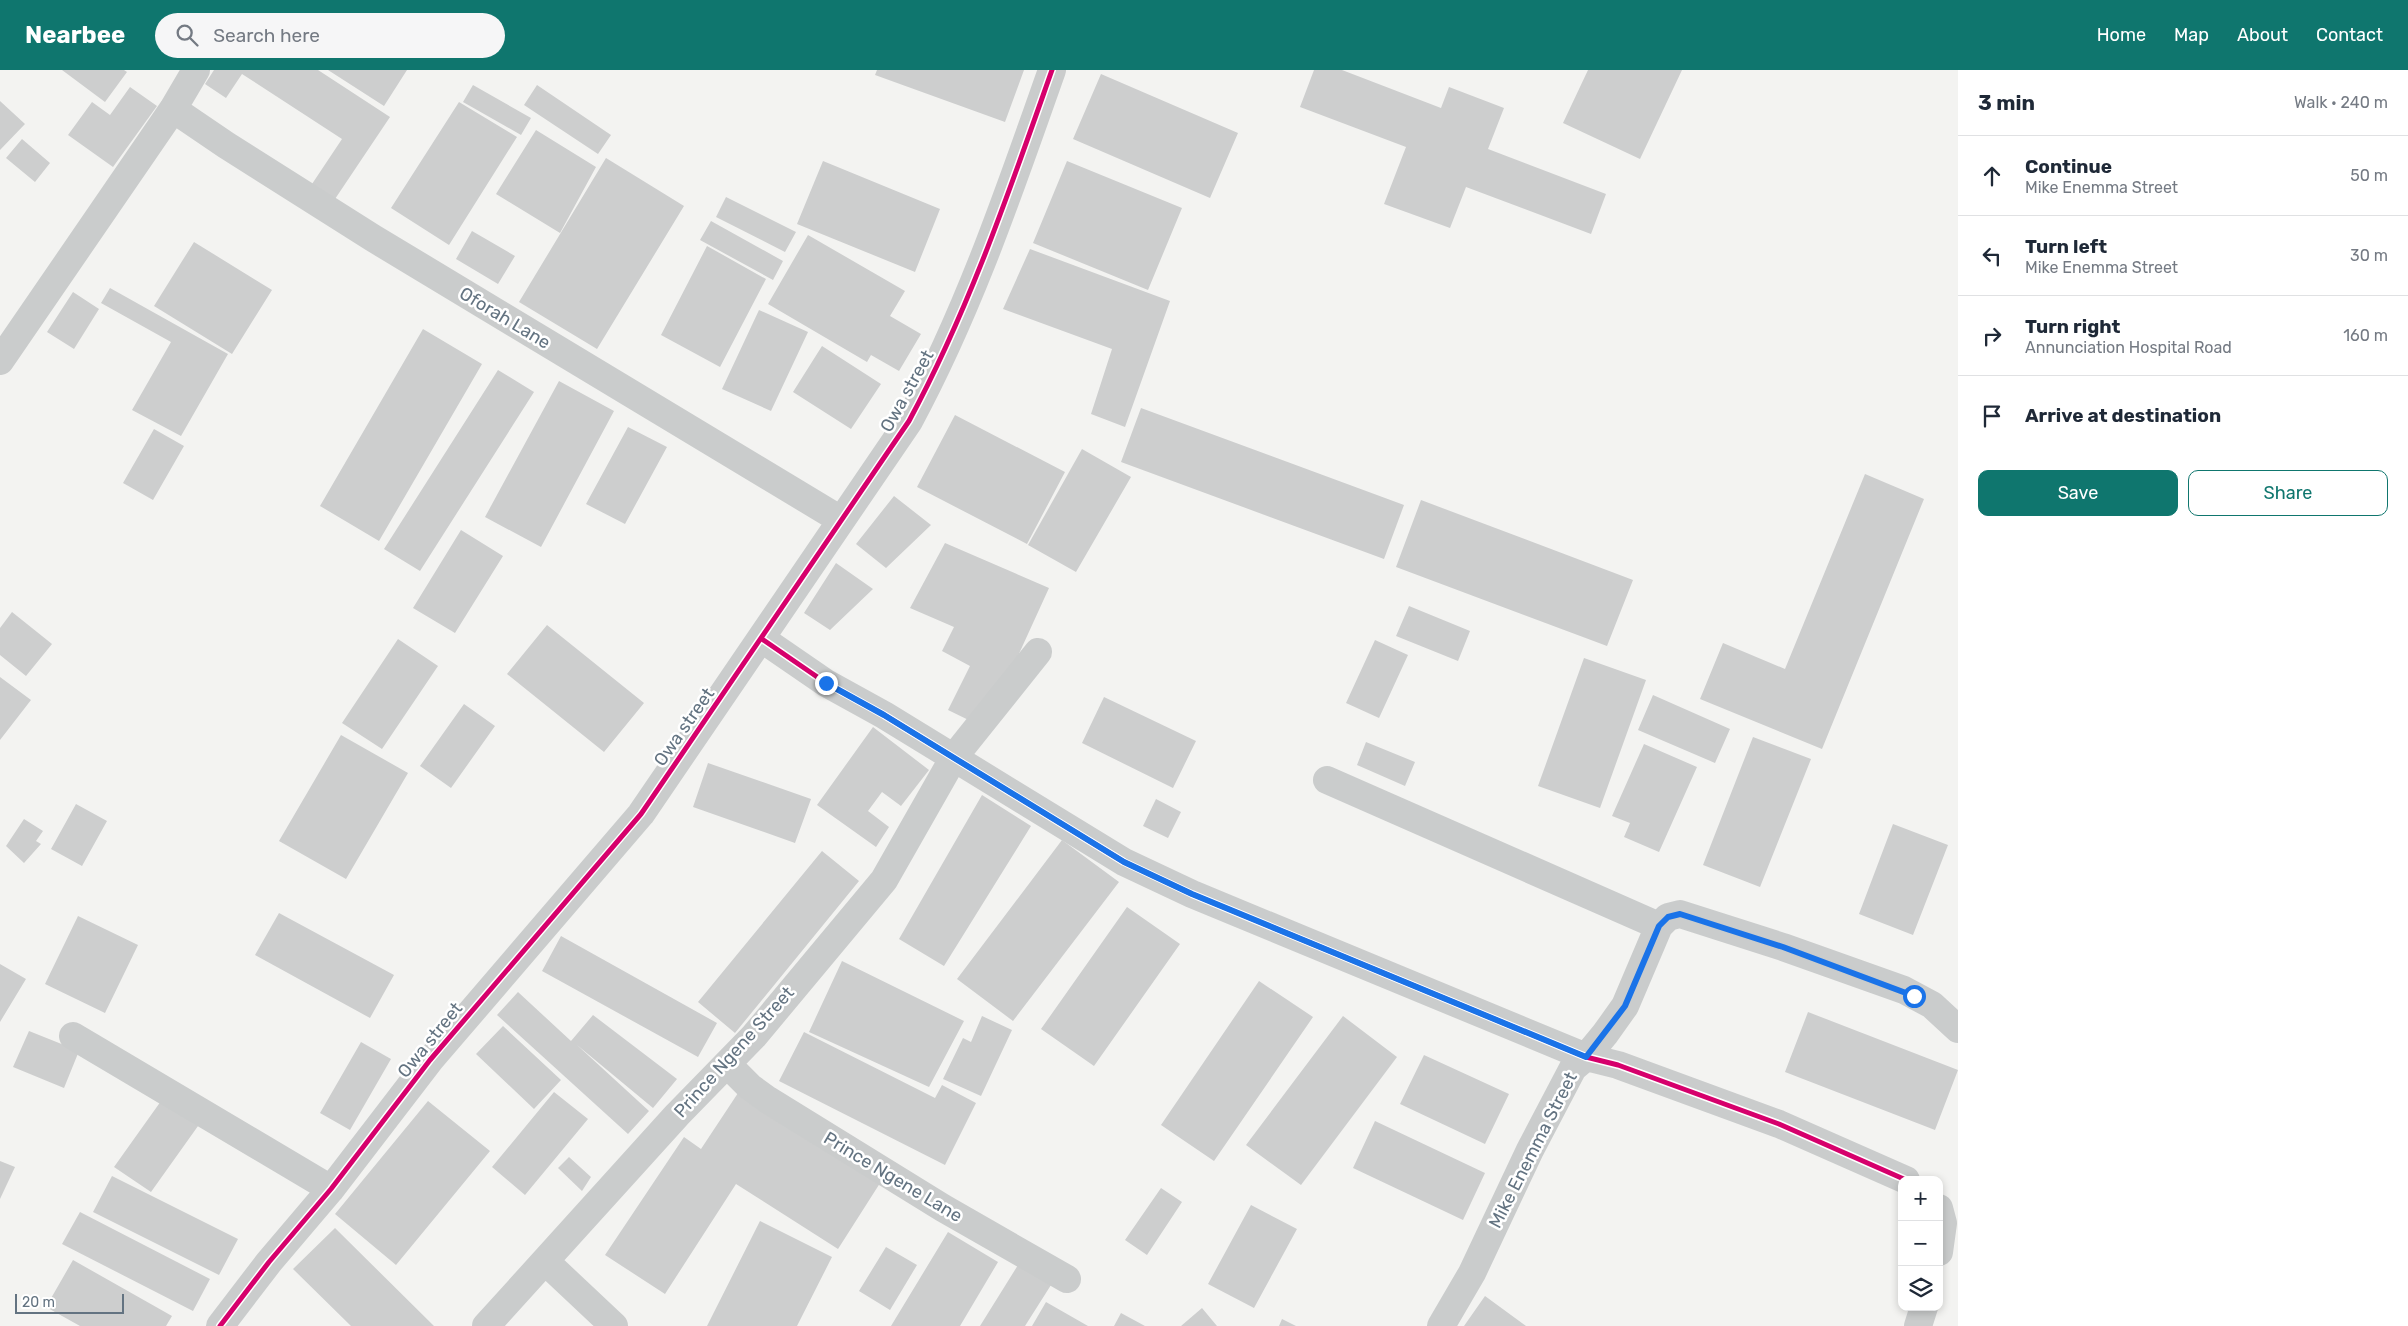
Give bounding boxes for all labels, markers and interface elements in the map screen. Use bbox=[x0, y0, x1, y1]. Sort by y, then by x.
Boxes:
search box bbox=[155, 13, 505, 58]
text: Nearbee bbox=[25, 21, 125, 49]
icon: search bbox=[173, 21, 201, 49]
text: Search here bbox=[213, 24, 320, 47]
text: Home bbox=[2097, 24, 2146, 46]
text: Map bbox=[2174, 24, 2209, 46]
text: About bbox=[2237, 24, 2288, 46]
text: Contact bbox=[2316, 24, 2383, 46]
text: 3 min bbox=[1978, 90, 2035, 115]
text: Walk · 240 m bbox=[2294, 93, 2388, 112]
text: Continue bbox=[2025, 155, 2112, 178]
icon: ahead bbox=[1978, 162, 2006, 190]
text: 50 m bbox=[2350, 166, 2388, 185]
text: Mike Enemma Street bbox=[2025, 178, 2178, 197]
text: Turn left bbox=[2025, 235, 2107, 258]
icon: left bbox=[1978, 242, 2006, 270]
text: 30 m bbox=[2350, 246, 2388, 265]
text: Mike Enemma Street bbox=[2025, 258, 2178, 277]
street label: Oforah Lane bbox=[455, 282, 555, 354]
text: Turn right bbox=[2025, 315, 2120, 338]
icon: right bbox=[1978, 322, 2006, 350]
text: 160 m bbox=[2343, 326, 2388, 345]
text: Annunciation Hospital Road bbox=[2025, 338, 2232, 357]
street label: Owa street bbox=[875, 346, 939, 436]
icon: arrive bbox=[1978, 402, 2006, 430]
text: Arrive at destination bbox=[2025, 404, 2221, 427]
button: Save bbox=[1978, 470, 2178, 516]
button: Share bbox=[2188, 470, 2388, 516]
route end bbox=[815, 672, 838, 695]
street label: Owa street bbox=[649, 684, 719, 770]
street label: Prince Ngene Street bbox=[669, 982, 799, 1122]
route start bbox=[1903, 985, 1926, 1008]
street label: Owa street bbox=[393, 998, 467, 1082]
street label: Mike Enemma Street bbox=[1484, 1068, 1582, 1232]
street label: Prince Ngene Lane bbox=[820, 1127, 966, 1227]
map controls bbox=[1898, 1176, 1943, 1311]
button: + bbox=[1898, 1176, 1943, 1221]
button: − bbox=[1898, 1221, 1943, 1266]
button: layers bbox=[1898, 1266, 1943, 1311]
scale bar bbox=[15, 1291, 124, 1314]
text: 20 m bbox=[22, 1294, 55, 1311]

